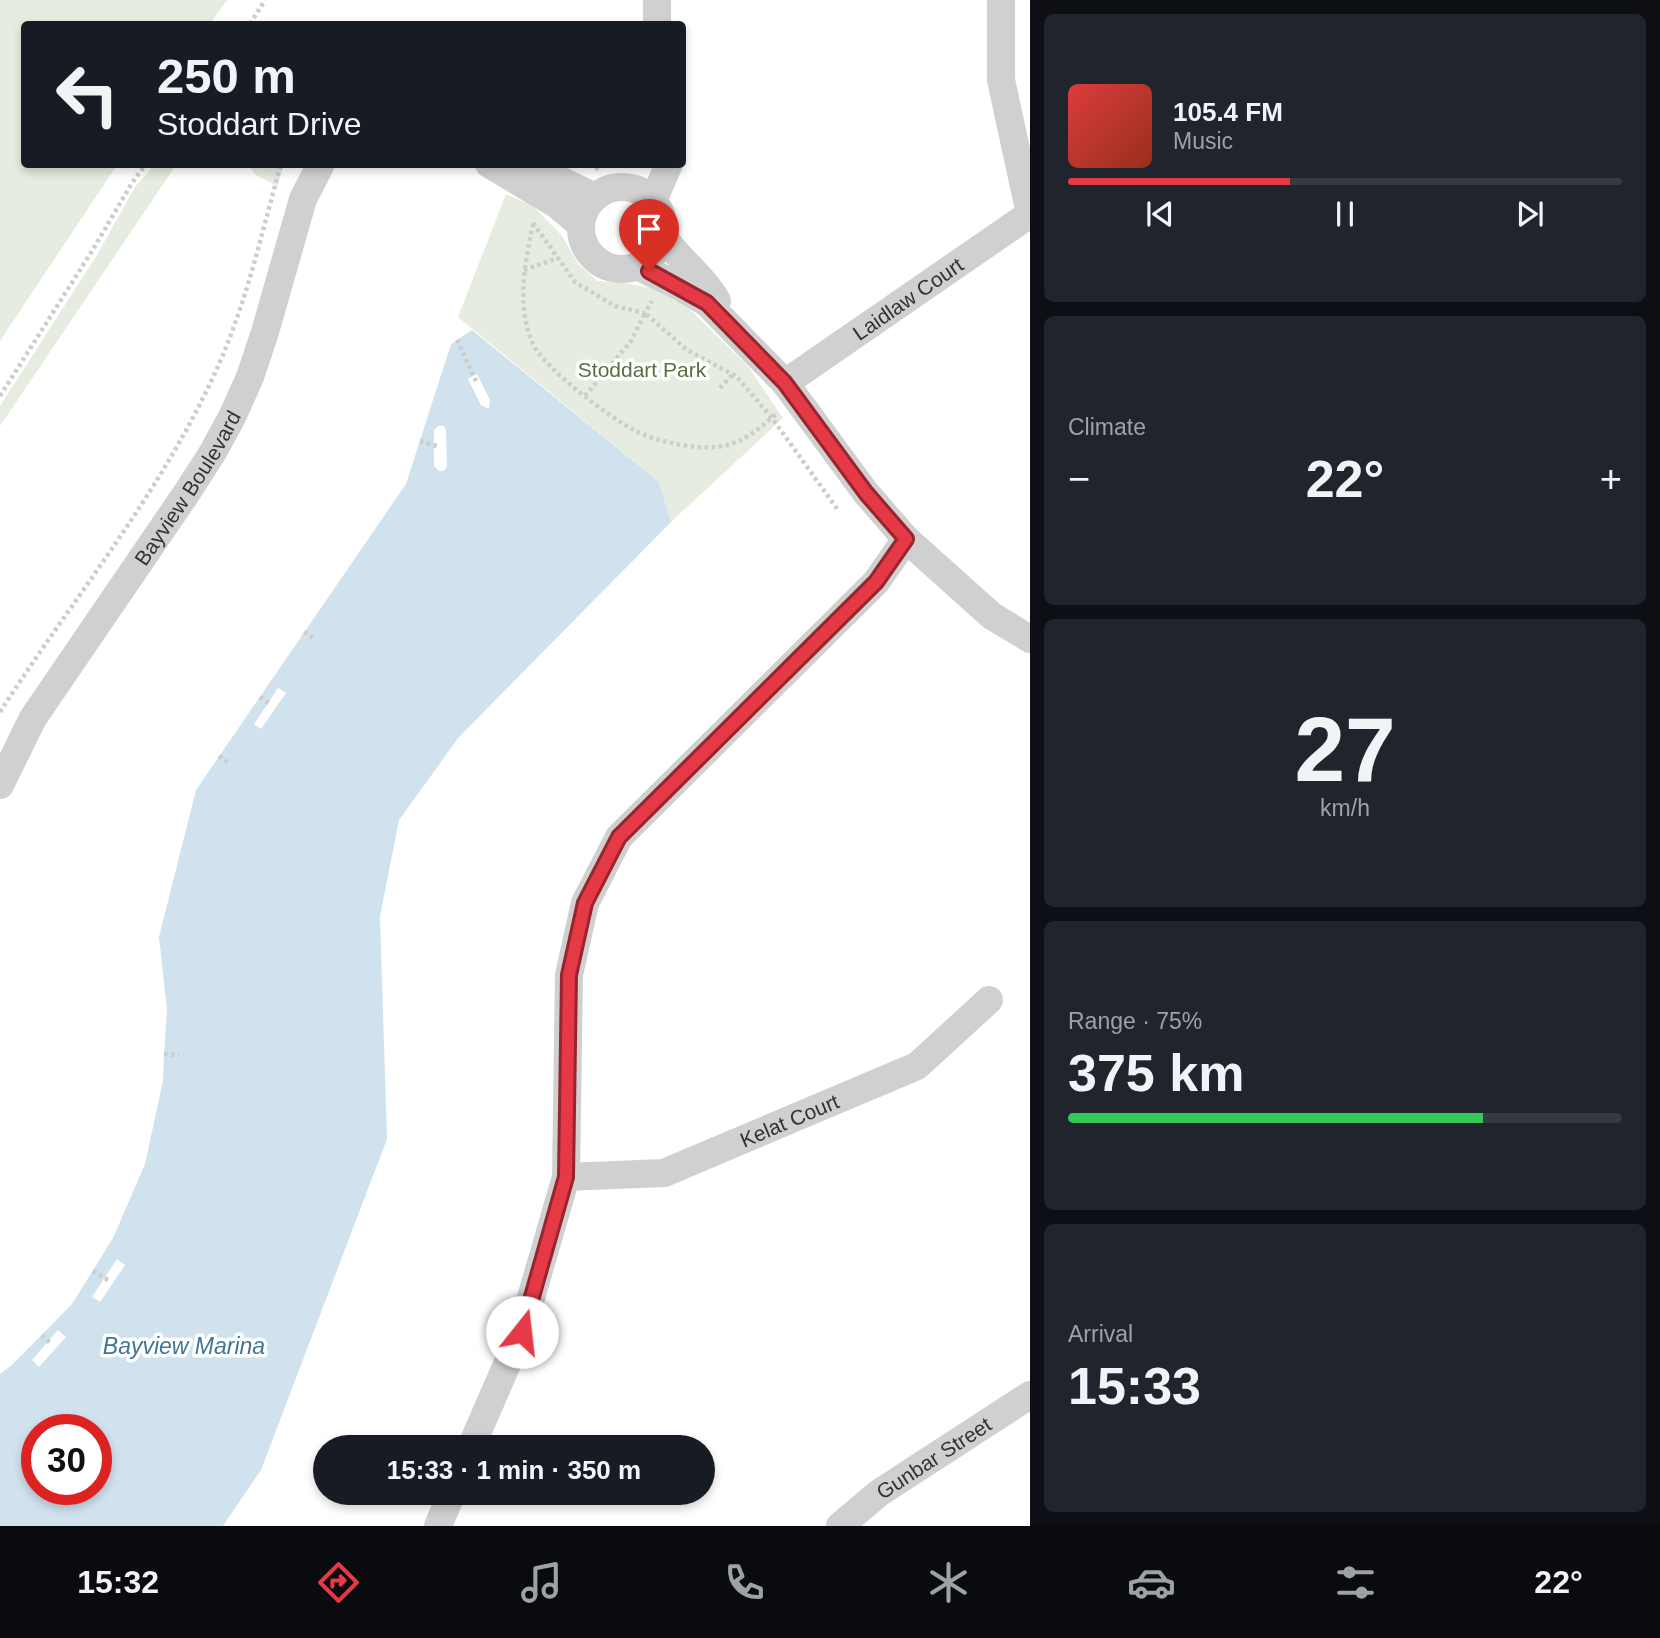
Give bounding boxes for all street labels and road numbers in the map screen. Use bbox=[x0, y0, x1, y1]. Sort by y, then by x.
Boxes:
street label: Laidlaw Court bbox=[848, 252, 967, 344]
street label: Bayview Boulevard bbox=[130, 407, 245, 569]
street label: Kelat Court bbox=[736, 1089, 842, 1151]
street label: Gunbar Street bbox=[872, 1412, 995, 1503]

